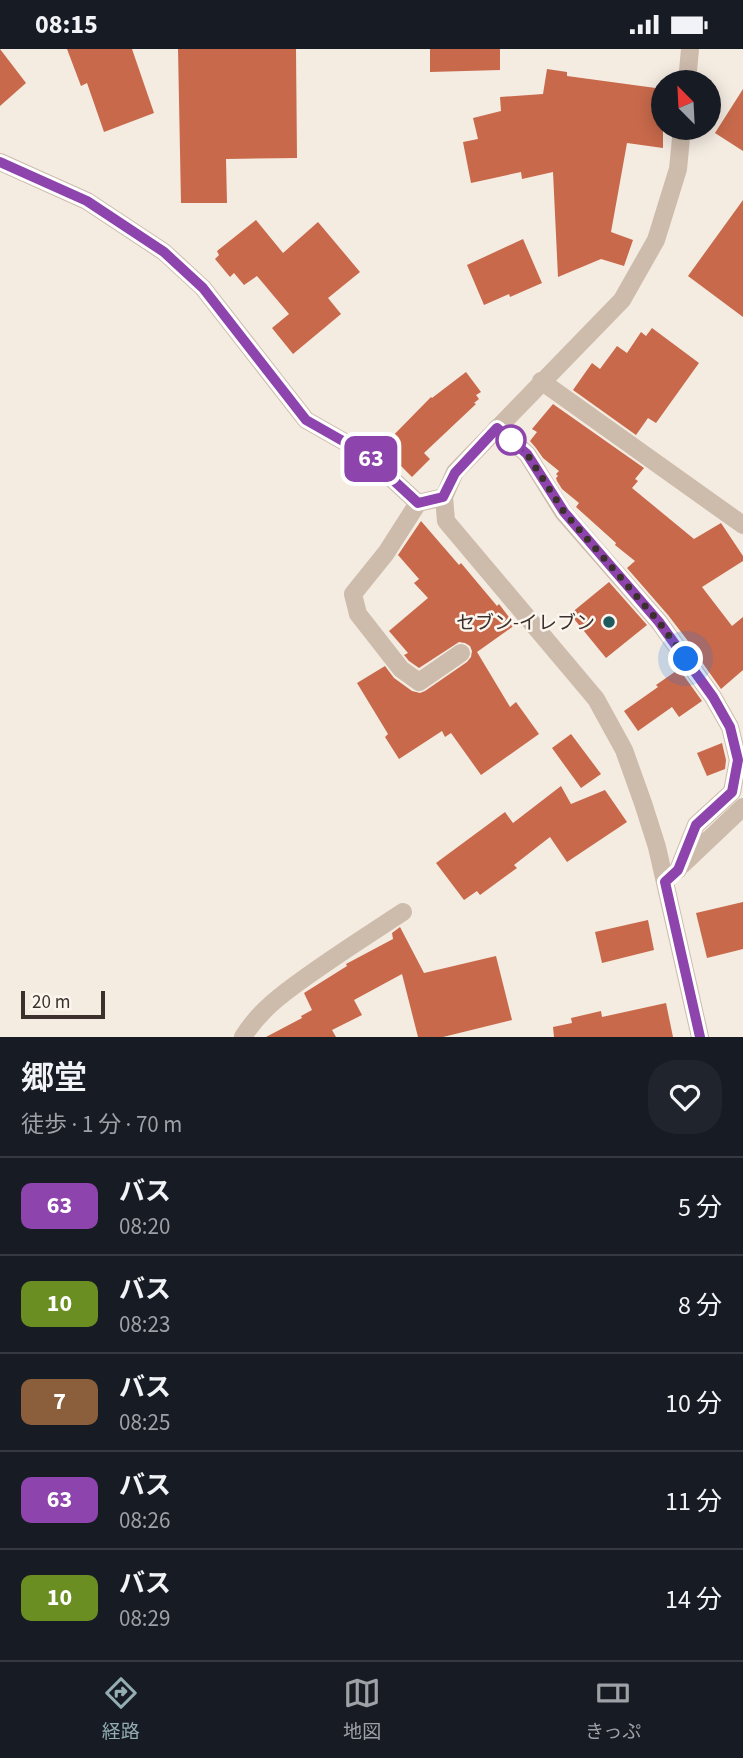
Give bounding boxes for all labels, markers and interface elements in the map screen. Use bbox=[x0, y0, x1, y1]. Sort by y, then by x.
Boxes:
text: 08:15 bbox=[35, 6, 98, 43]
north arrow bbox=[651, 70, 721, 140]
map controls bbox=[651, 70, 721, 140]
unlabelled marker bbox=[496, 425, 526, 455]
line badge: 63 bbox=[340, 436, 402, 482]
text: 63 bbox=[358, 441, 384, 476]
place label: セブン-イレブン bbox=[456, 610, 595, 637]
marker: セブン-イレブン bbox=[601, 614, 617, 630]
your location bbox=[668, 641, 703, 676]
scale bar bbox=[21, 988, 105, 1020]
text: 20 m bbox=[32, 989, 70, 1016]
text: 郷堂 bbox=[21, 1055, 87, 1102]
button: heart bbox=[648, 1060, 722, 1134]
text: 徒歩 · 1 分 · 70 m bbox=[21, 1108, 182, 1141]
text: バス bbox=[119, 1173, 171, 1210]
text: 63 bbox=[47, 1188, 72, 1223]
text: 5 分 bbox=[678, 1189, 722, 1226]
text: 08:20 bbox=[119, 1210, 170, 1243]
text: バス bbox=[119, 1271, 171, 1308]
text: 10 bbox=[47, 1286, 72, 1321]
text: 8 分 bbox=[678, 1287, 722, 1324]
text: 08:23 bbox=[119, 1308, 170, 1341]
text: バス bbox=[119, 1369, 171, 1406]
text: 7 bbox=[53, 1384, 66, 1419]
text: 10 分 bbox=[665, 1385, 722, 1422]
text: 08:25 bbox=[119, 1406, 170, 1439]
text: バス bbox=[119, 1467, 171, 1504]
text: 63 bbox=[47, 1482, 72, 1517]
text: 11 分 bbox=[665, 1483, 722, 1520]
text: 08:26 bbox=[119, 1504, 170, 1537]
text: バス bbox=[119, 1565, 171, 1602]
text: 10 bbox=[47, 1580, 72, 1615]
text: 14 分 bbox=[665, 1581, 722, 1618]
text: 08:29 bbox=[119, 1602, 170, 1635]
tab: 経路 bbox=[102, 1674, 140, 1746]
tab: 地図 bbox=[343, 1674, 381, 1746]
tab: きっぷ bbox=[585, 1674, 641, 1746]

